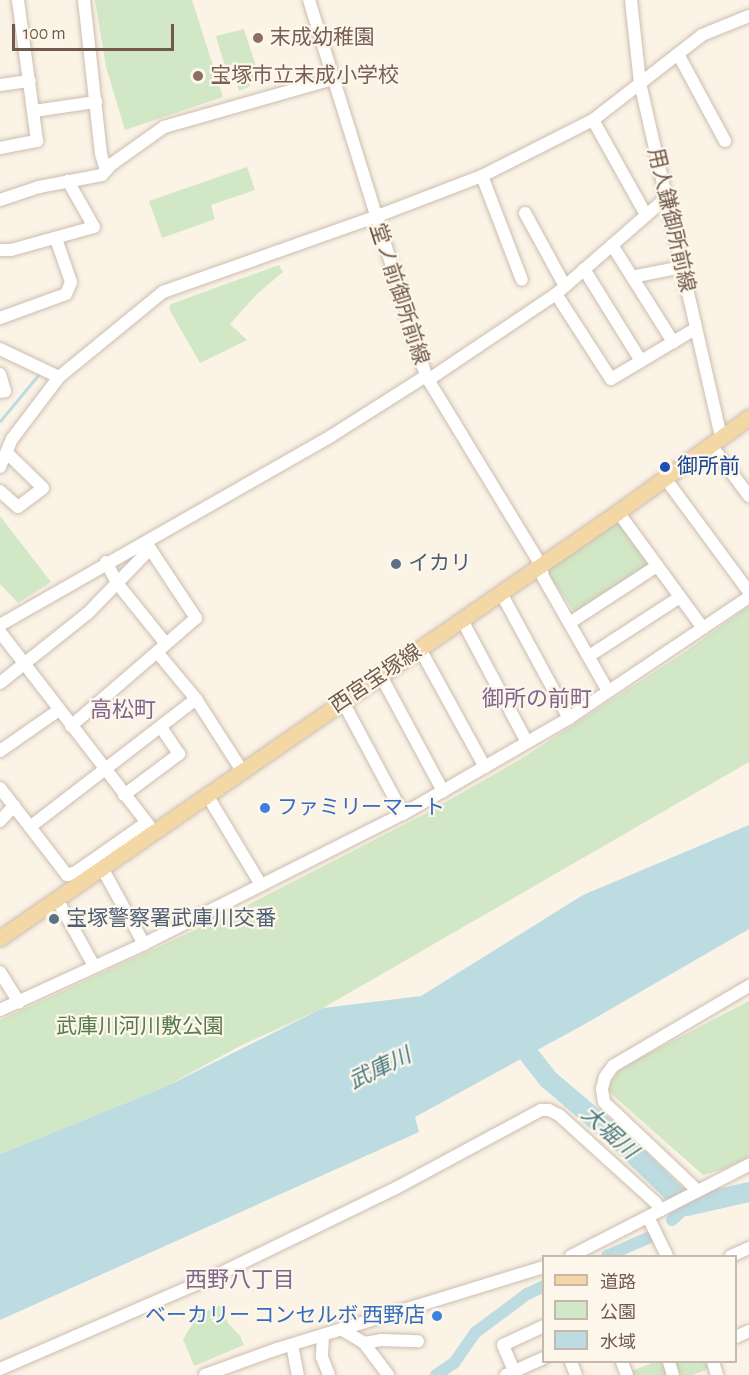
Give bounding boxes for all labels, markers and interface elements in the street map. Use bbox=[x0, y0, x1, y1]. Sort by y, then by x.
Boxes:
scale bar bbox=[15, 12, 177, 50]
text: 100 m bbox=[23, 25, 66, 43]
place label: 末成幼稚園 bbox=[270, 25, 375, 51]
marker: 末成幼稚園 bbox=[251, 31, 265, 45]
place label: 宝塚市立末成小学校 bbox=[210, 63, 399, 89]
marker: 宝塚市立末成小学校 bbox=[191, 69, 205, 83]
street label: 用人鎌御所前線 bbox=[642, 146, 700, 294]
street label: 堂ノ前御所前線 bbox=[364, 220, 434, 368]
place label: 御所前 bbox=[677, 454, 740, 480]
marker: 御所前 bbox=[658, 460, 672, 474]
place label: イカリ bbox=[408, 551, 471, 577]
marker: イカリ bbox=[389, 557, 403, 571]
street label: 西宮宝塚線 bbox=[325, 639, 427, 719]
district label: 御所の前町 bbox=[482, 687, 592, 713]
district label: 高松町 bbox=[90, 698, 156, 724]
place label: ファミリーマート bbox=[277, 795, 445, 821]
marker: ファミリーマート bbox=[258, 801, 272, 815]
place label: 宝塚警察署武庫川交番 bbox=[66, 906, 276, 932]
marker: 宝塚警察署武庫川交番 bbox=[47, 912, 61, 926]
park label: 武庫川河川敷公園 bbox=[56, 1014, 224, 1040]
water label: 武庫川 bbox=[345, 1043, 415, 1095]
water label: 大堀川 bbox=[576, 1101, 642, 1165]
legend bbox=[542, 1255, 737, 1363]
district label: 西野八丁目 bbox=[185, 1268, 295, 1294]
text: 道路 bbox=[600, 1274, 636, 1292]
place label: ベーカリー コンセルボ 西野店 bbox=[145, 1303, 425, 1329]
text: 公園 bbox=[600, 1304, 636, 1322]
marker: ベーカリー コンセルボ 西野店 bbox=[430, 1309, 444, 1323]
text: 水域 bbox=[600, 1334, 636, 1352]

